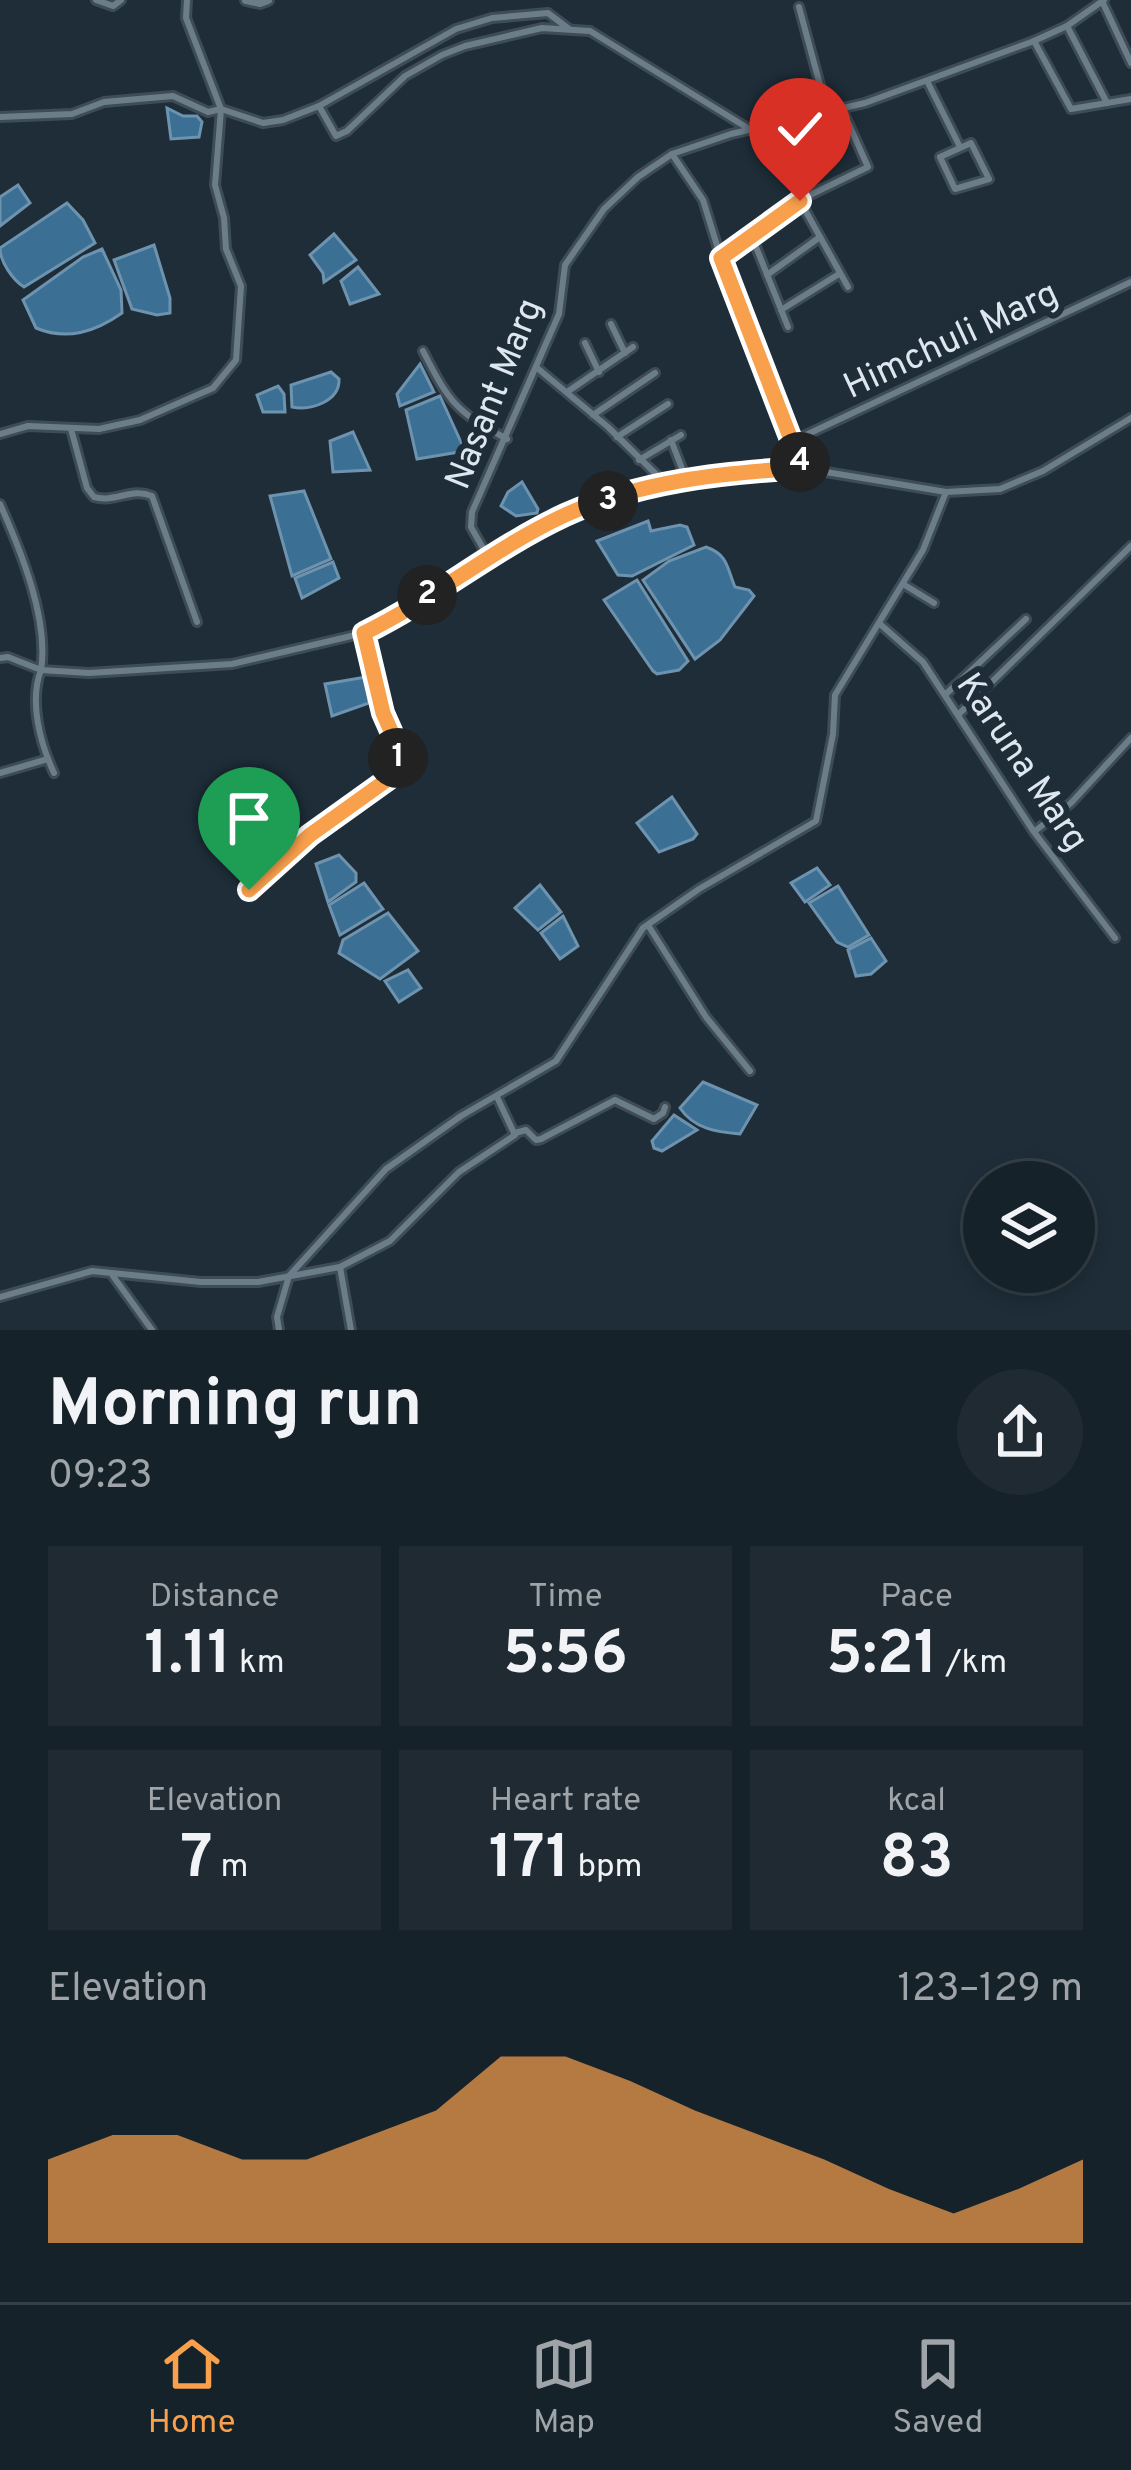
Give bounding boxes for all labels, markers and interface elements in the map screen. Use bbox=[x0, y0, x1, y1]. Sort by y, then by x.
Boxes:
pin bbox=[749, 78, 851, 201]
icon: check bbox=[767, 96, 833, 162]
street label: Himchuli Marg bbox=[837, 272, 1066, 411]
street label: Nasant Marg bbox=[437, 292, 555, 497]
pin: 4 bbox=[770, 432, 830, 492]
text: 4 bbox=[789, 441, 811, 483]
pin: 3 bbox=[578, 471, 638, 531]
text: 3 bbox=[598, 480, 618, 522]
pin: 2 bbox=[397, 565, 457, 625]
text: 2 bbox=[417, 574, 437, 616]
street label: Karuna Marg bbox=[944, 665, 1097, 861]
pin: 1 bbox=[368, 728, 428, 788]
text: 1 bbox=[391, 737, 405, 779]
pin bbox=[198, 767, 300, 890]
icon: arrive bbox=[216, 785, 282, 851]
map controls bbox=[963, 1161, 1095, 1293]
button: layers bbox=[963, 1161, 1095, 1293]
text: Morning run bbox=[48, 1366, 422, 1449]
button: share bbox=[957, 1369, 1083, 1495]
text: 09:23 bbox=[48, 1453, 152, 1502]
text: Distance bbox=[150, 1577, 279, 1619]
text: Time bbox=[529, 1577, 602, 1619]
text: Pace bbox=[880, 1577, 953, 1619]
text: 1.11 bbox=[144, 1619, 231, 1695]
text: 5:56 bbox=[503, 1619, 628, 1695]
text: 5:21 bbox=[826, 1619, 938, 1695]
text: km bbox=[231, 1643, 285, 1685]
text: /km bbox=[938, 1643, 1007, 1685]
text: Elevation bbox=[147, 1781, 282, 1823]
text: Heart rate bbox=[490, 1781, 641, 1823]
text: kcal bbox=[887, 1781, 946, 1823]
text: 7 bbox=[181, 1823, 213, 1899]
text: 171 bbox=[489, 1823, 570, 1899]
text: 83 bbox=[880, 1823, 953, 1899]
text: m bbox=[213, 1847, 248, 1889]
text: bpm bbox=[570, 1847, 642, 1889]
text: Elevation bbox=[48, 1966, 208, 2015]
text: 123–129 m bbox=[898, 1966, 1083, 2015]
tab: Home bbox=[148, 2331, 235, 2445]
tab: Map bbox=[531, 2331, 597, 2445]
tab: Saved bbox=[893, 2331, 983, 2445]

